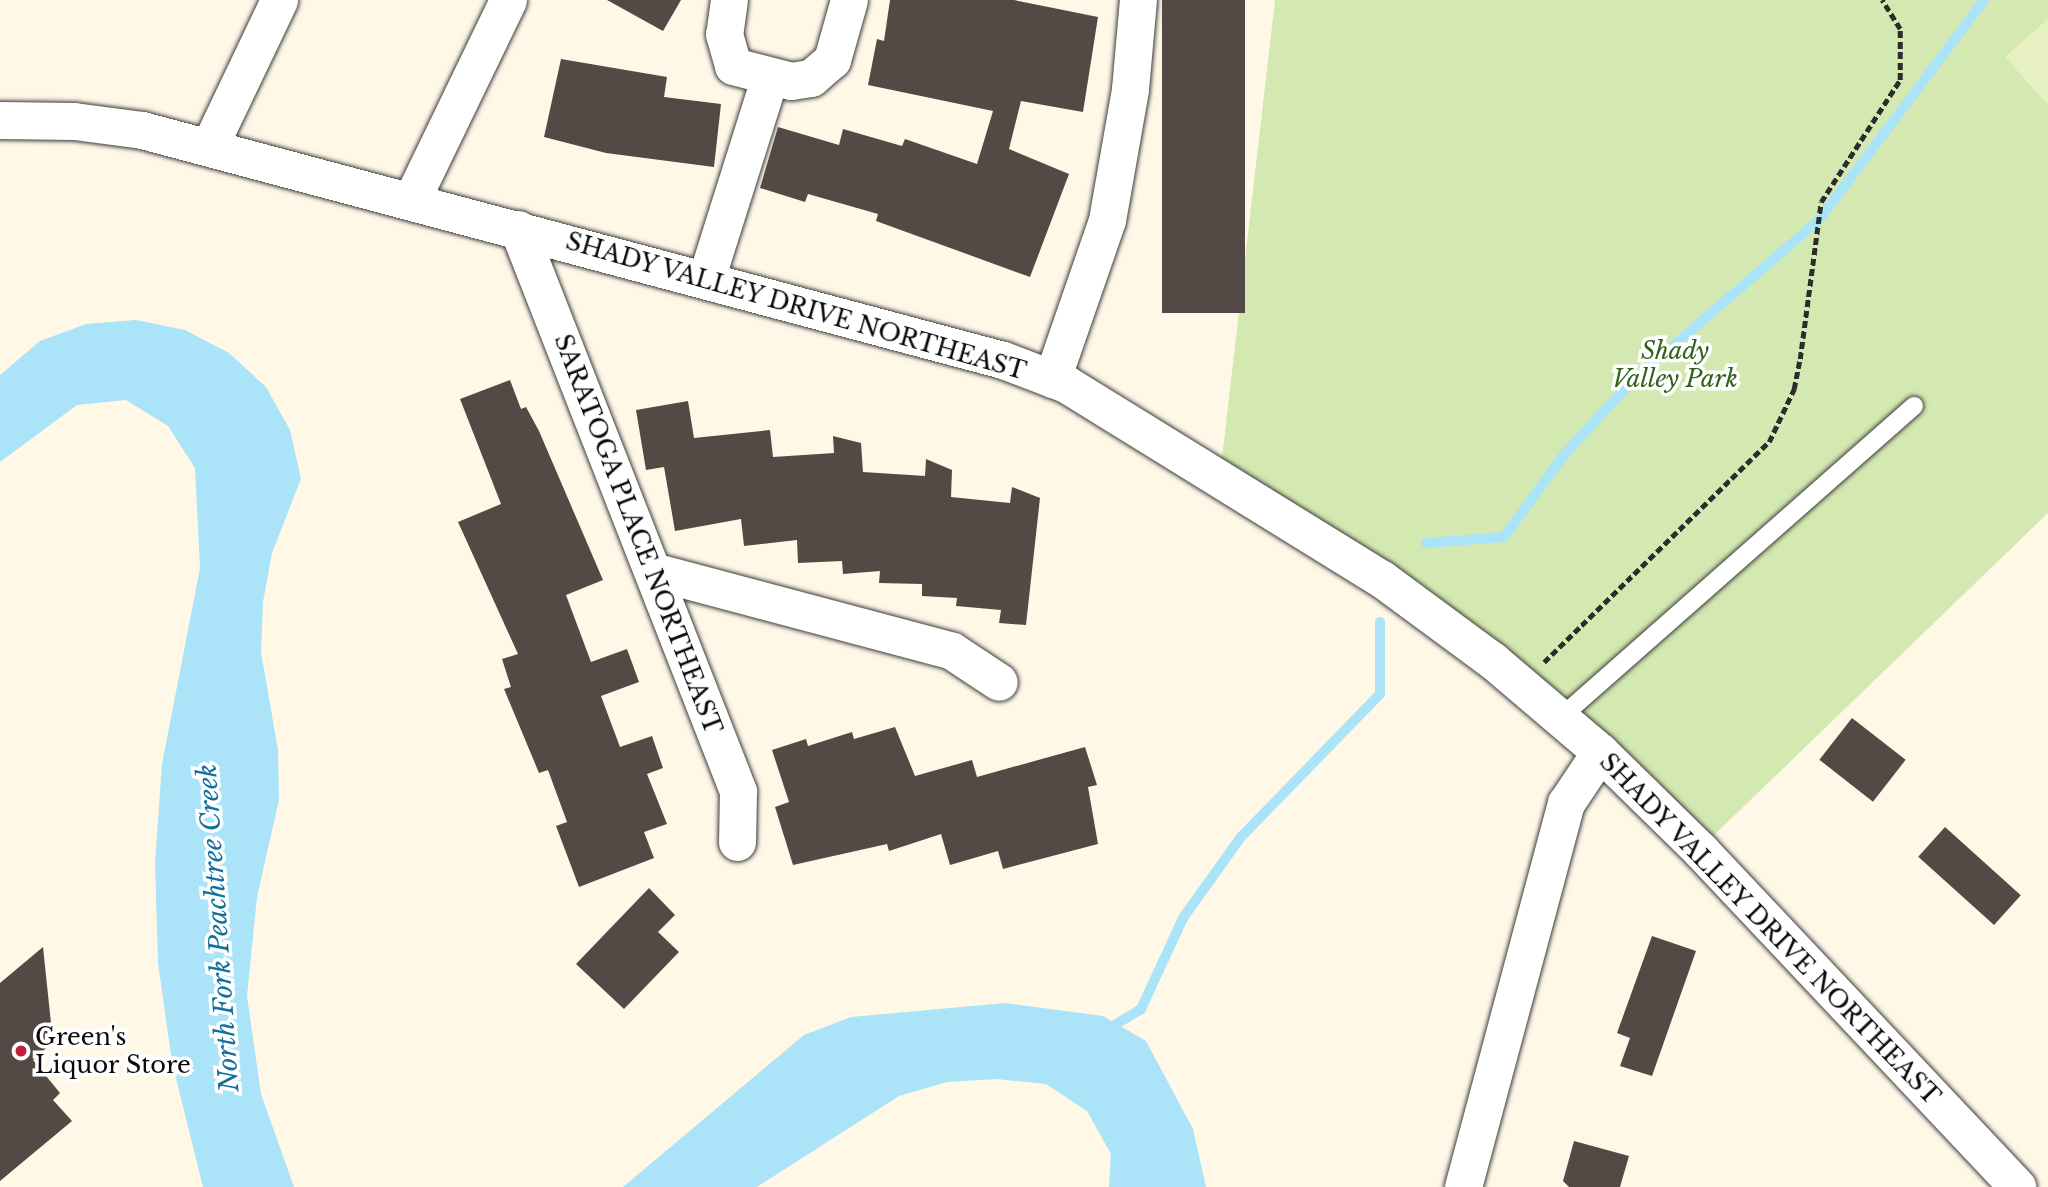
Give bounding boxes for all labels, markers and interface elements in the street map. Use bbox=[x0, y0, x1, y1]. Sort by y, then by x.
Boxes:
street label: SHADY VALLEY DRIVE NORTHEAST bbox=[561, 226, 1031, 386]
street label: SARATOGA PLACE NORTHEAST bbox=[548, 330, 728, 738]
park label: Shady Valley Park bbox=[1612, 337, 1738, 393]
street label: SHADY VALLEY DRIVE NORTHEAST bbox=[1593, 746, 1947, 1112]
water label: North Fork Peachtree Creek bbox=[192, 763, 246, 1093]
place label: Green's Liquor Store bbox=[35, 1023, 191, 1079]
marker: Green's Liquor Store bbox=[13, 1043, 29, 1059]

